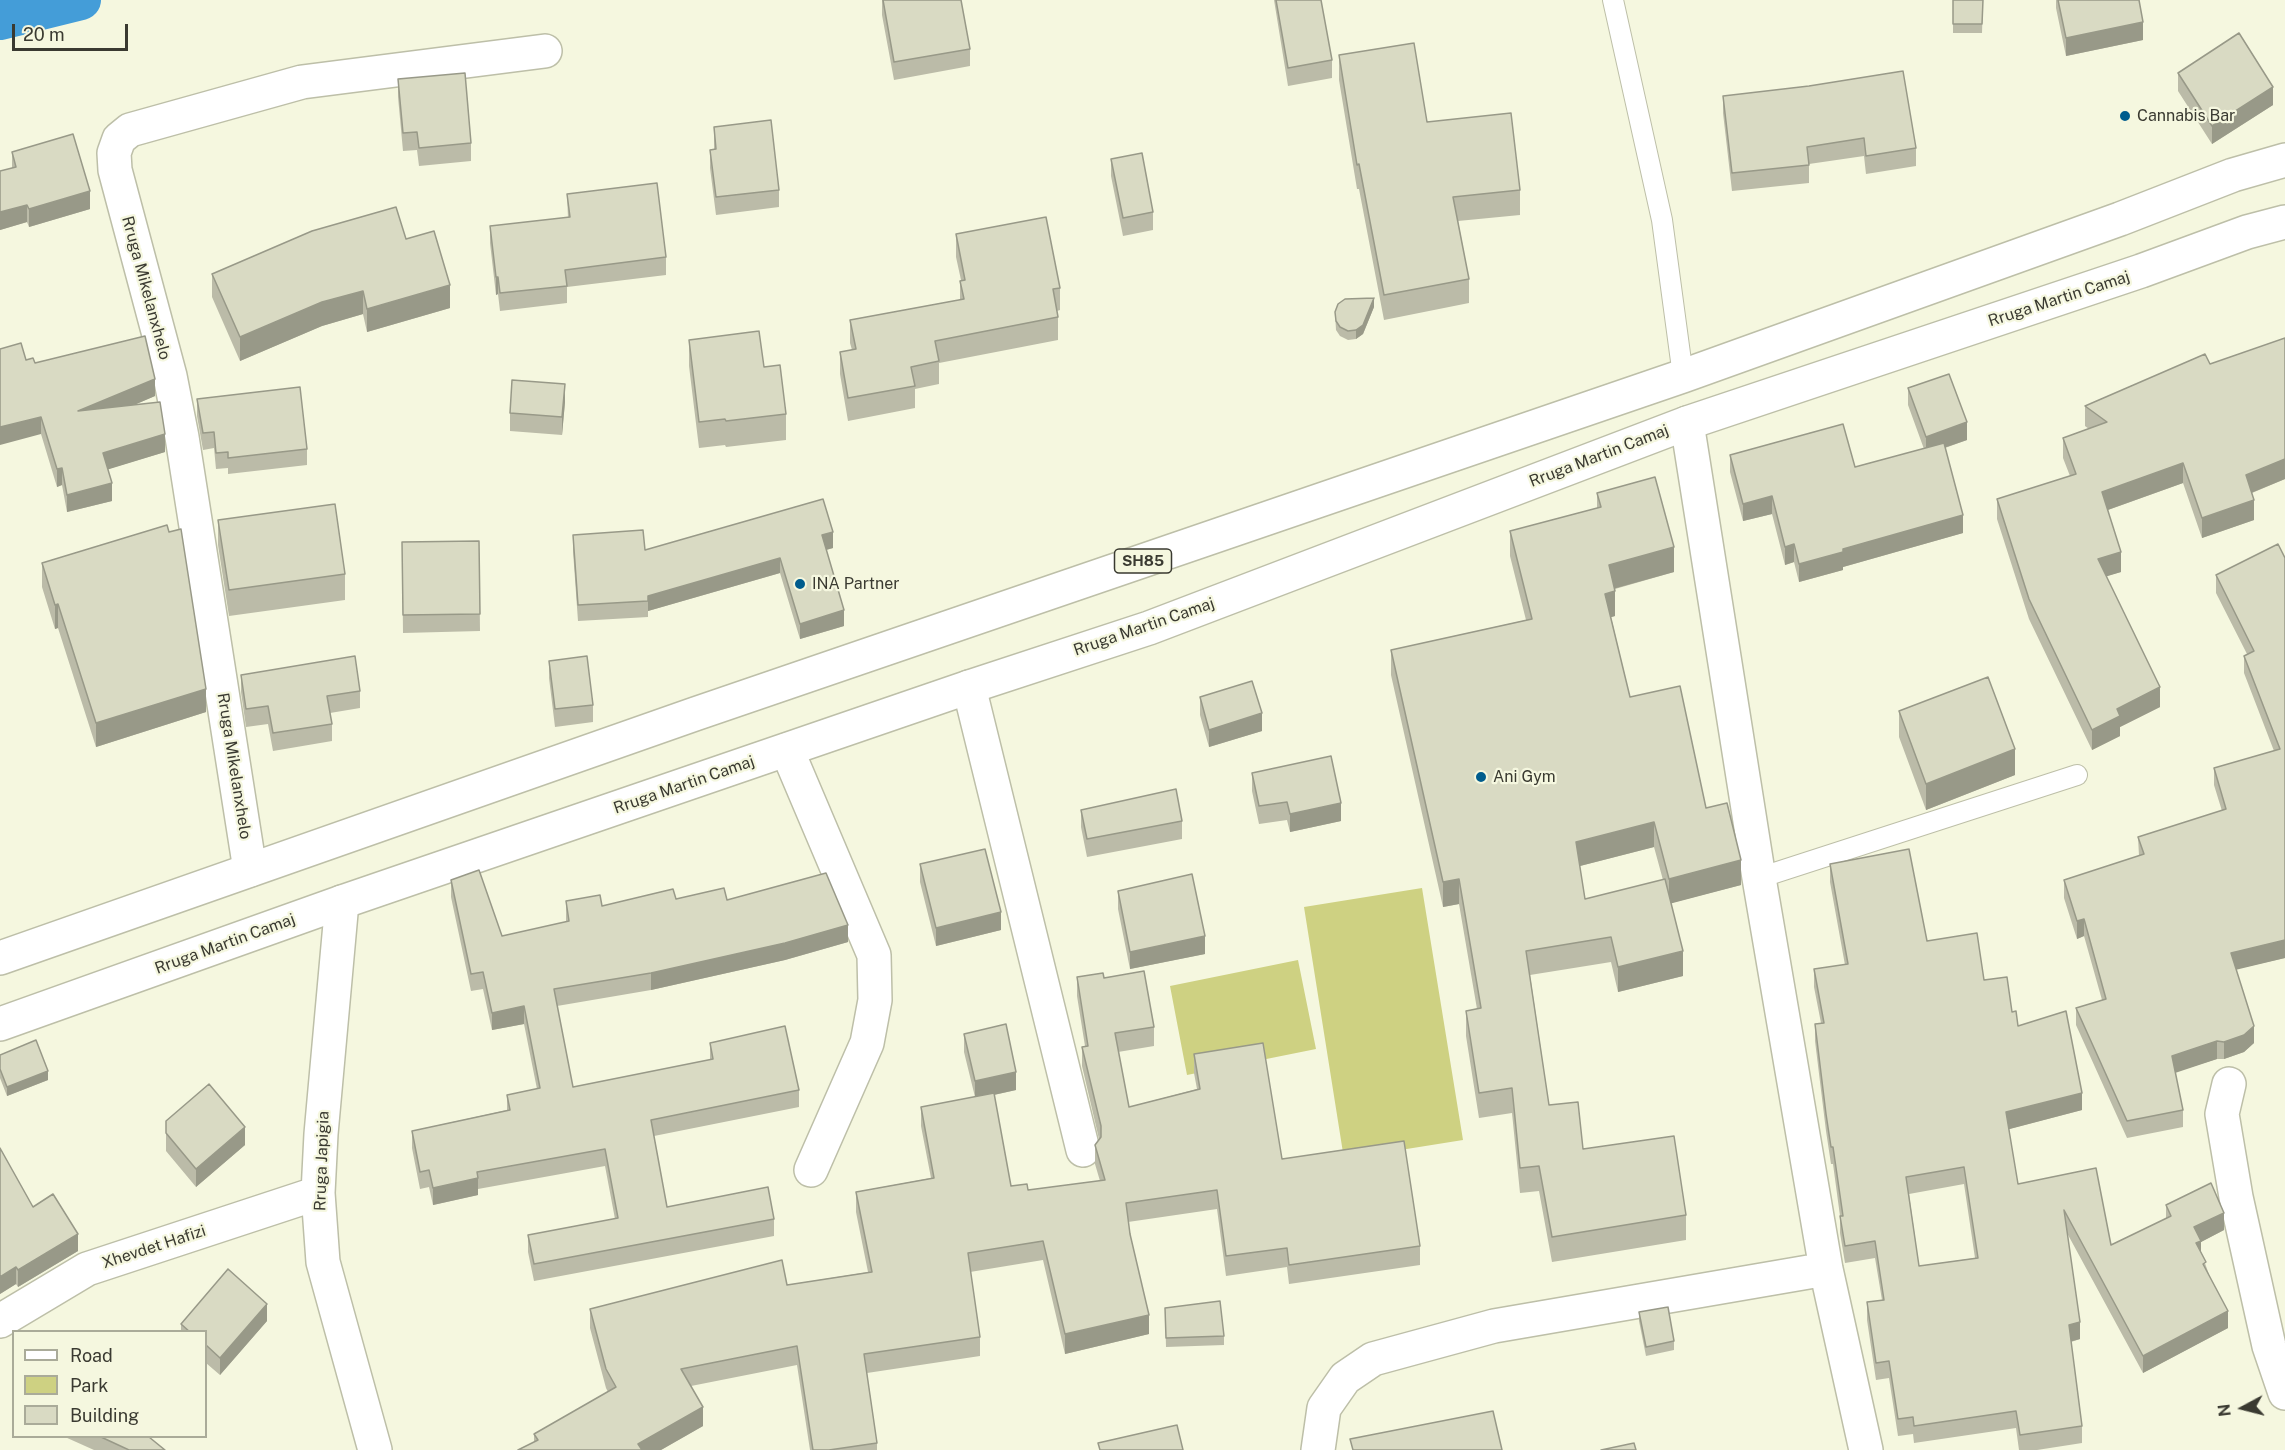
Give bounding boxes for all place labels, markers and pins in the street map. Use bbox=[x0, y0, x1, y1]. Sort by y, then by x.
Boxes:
place label: Cannabis Bar bbox=[2137, 106, 2235, 126]
marker: Cannabis Bar bbox=[2118, 109, 2132, 123]
place label: INA Partner bbox=[812, 574, 900, 594]
marker: INA Partner bbox=[793, 577, 807, 591]
place label: Ani Gym bbox=[1493, 767, 1556, 787]
marker: Ani Gym bbox=[1474, 770, 1488, 784]

